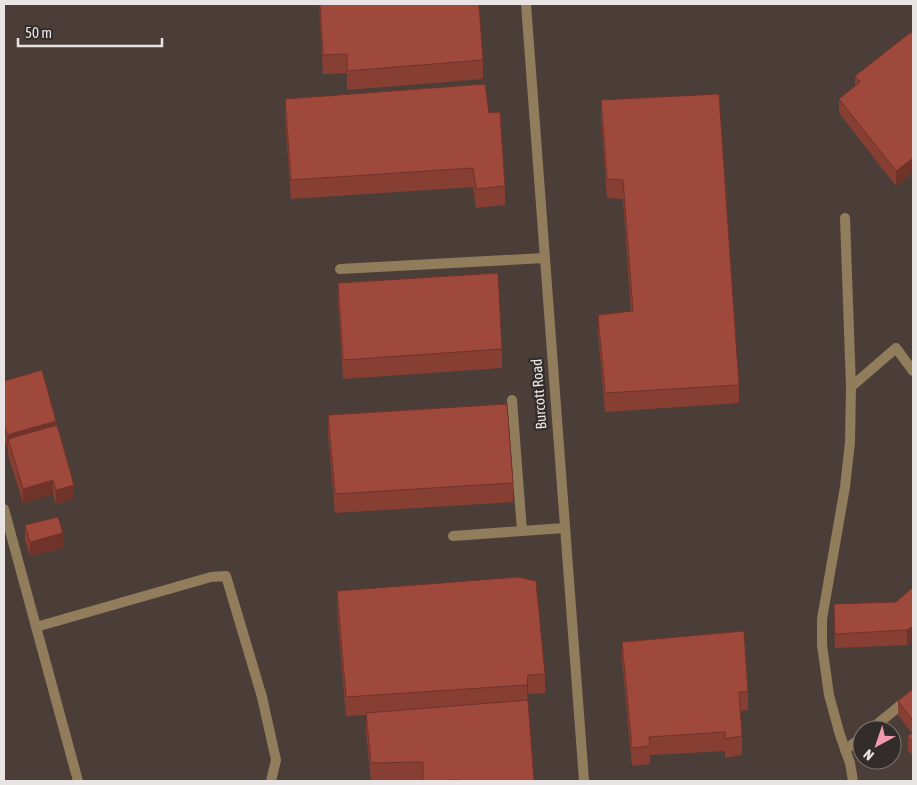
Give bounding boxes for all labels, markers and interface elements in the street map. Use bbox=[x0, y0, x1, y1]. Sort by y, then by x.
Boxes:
scale bar bbox=[18, 15, 161, 47]
text: 50 m bbox=[25, 24, 52, 41]
street label: Burcott Road bbox=[528, 358, 549, 430]
north arrow bbox=[852, 720, 902, 770]
text: N bbox=[860, 746, 877, 764]

